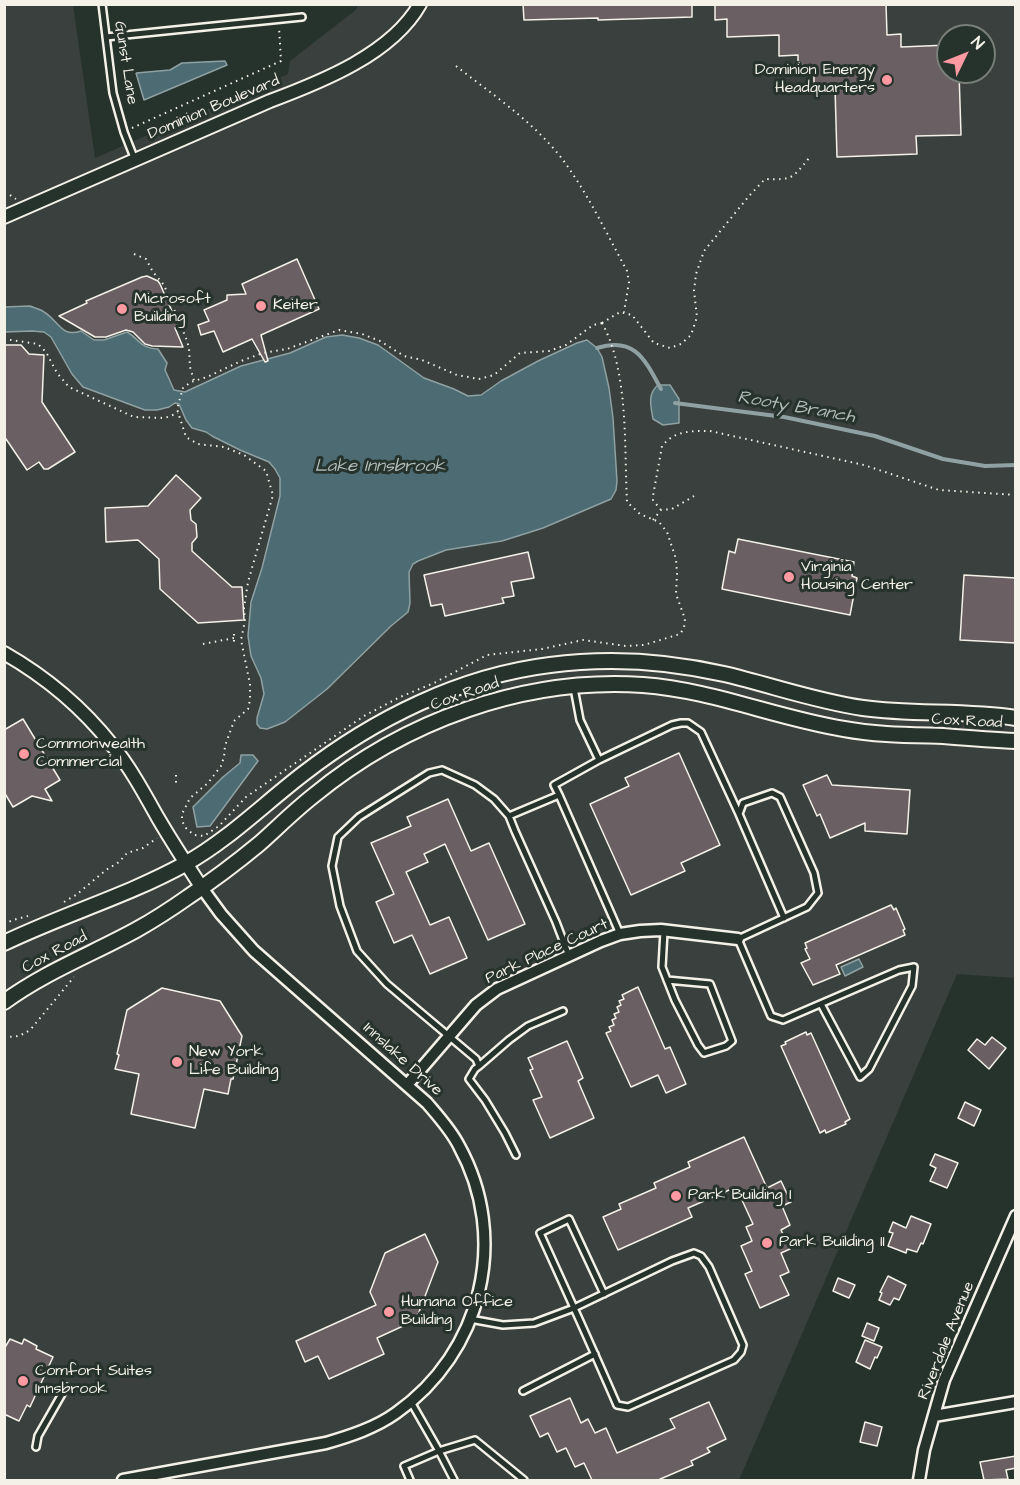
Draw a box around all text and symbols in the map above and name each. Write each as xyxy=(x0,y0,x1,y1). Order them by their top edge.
street label: Gunst Lane xyxy=(109,20,141,106)
north arrow xyxy=(936,24,996,84)
text: N xyxy=(966,32,989,54)
place label: Dominion Energy Headquarters xyxy=(755,61,875,99)
street label: Dominion Boulevard xyxy=(145,72,283,144)
marker: Dominion Energy Headquarters xyxy=(880,73,894,87)
place label: Microsoft Building xyxy=(134,290,211,328)
place label: Keiter xyxy=(273,296,318,316)
marker: Keiter xyxy=(254,299,268,313)
marker: Microsoft Building xyxy=(115,302,129,316)
water label: Rooty Branch xyxy=(736,387,856,429)
water label: Lake Innsbrook xyxy=(315,456,445,478)
place label: Virginia Housing Center xyxy=(801,558,913,596)
marker: Virginia Housing Center xyxy=(782,570,796,584)
street label: Cox Road xyxy=(428,674,502,716)
street label: Cox Road xyxy=(931,711,1003,733)
place label: Commonwealth Commercial xyxy=(36,735,145,773)
marker: Commonwealth Commercial xyxy=(17,747,31,761)
street label: Park Place Court xyxy=(483,915,611,989)
street label: Cox Road xyxy=(19,928,91,978)
street label: Innslake Drive xyxy=(358,1019,446,1101)
place label: New York Life Building xyxy=(189,1043,278,1081)
marker: New York Life Building xyxy=(170,1055,184,1069)
place label: Park Building I xyxy=(688,1186,792,1206)
marker: Park Building I xyxy=(669,1189,683,1203)
place label: Park Building II xyxy=(779,1233,885,1253)
marker: Park Building II xyxy=(760,1236,774,1250)
street label: Riverdale Avenue xyxy=(915,1279,979,1403)
place label: Humana Office Building xyxy=(401,1293,513,1331)
marker: Humana Office Building xyxy=(382,1305,396,1319)
place label: Comfort Suites Innsbrook xyxy=(35,1362,152,1400)
marker: Comfort Suites Innsbrook xyxy=(16,1374,30,1388)

